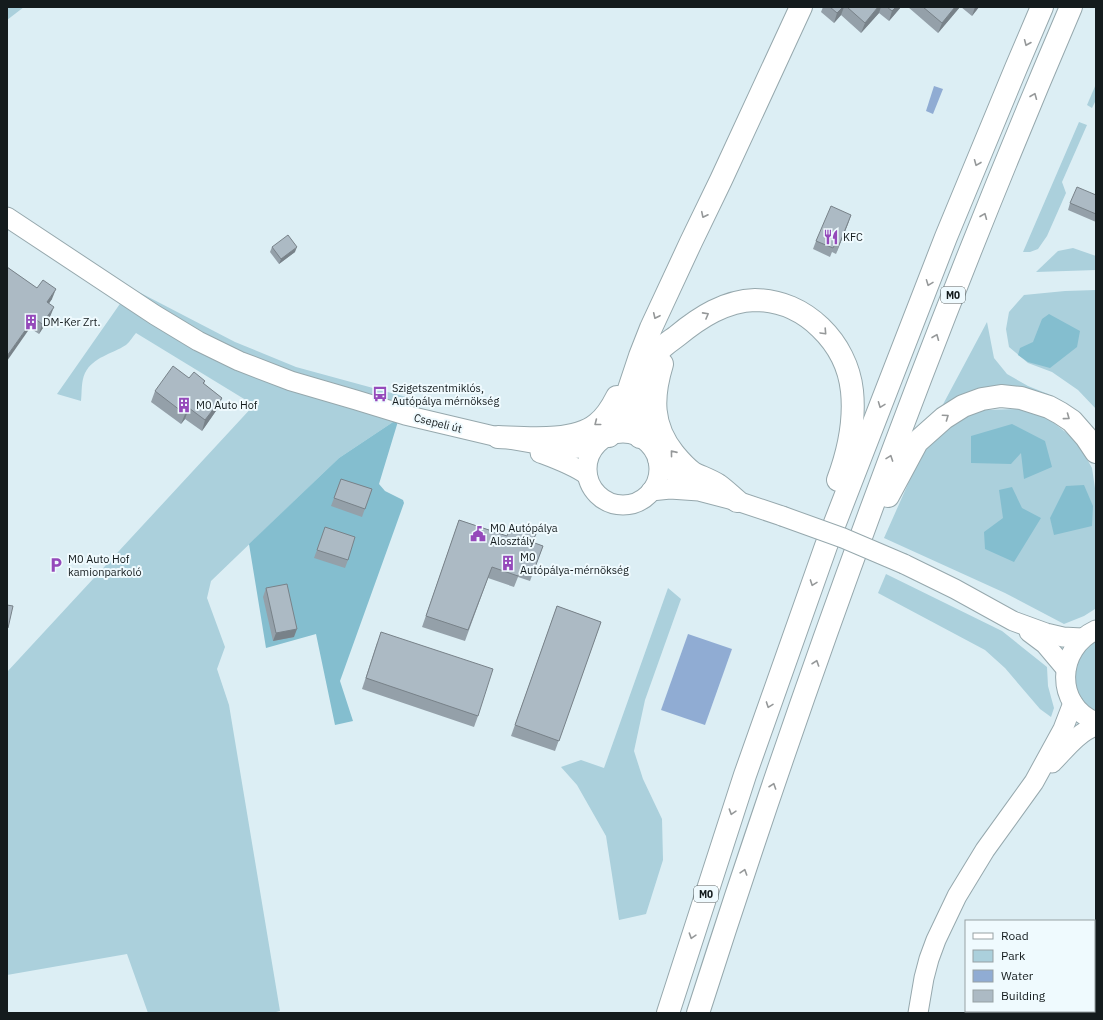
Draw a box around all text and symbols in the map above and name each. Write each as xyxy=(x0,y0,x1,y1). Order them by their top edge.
one-way arrow xyxy=(1024,38,1032,46)
one-way arrow xyxy=(1029,92,1037,100)
one-way arrow xyxy=(974,158,982,166)
one-way arrow xyxy=(701,210,709,218)
one-way arrow xyxy=(980,213,988,220)
restaurant icon: KFC xyxy=(822,228,840,246)
place label: KFC xyxy=(843,230,863,244)
one-way arrow xyxy=(925,280,933,287)
road number: M0 xyxy=(941,287,965,303)
one-way arrow xyxy=(653,312,661,319)
one-way arrow xyxy=(702,312,709,320)
building icon: DM-Ker Zrt. xyxy=(22,313,40,331)
place label: DM-Ker Zrt. xyxy=(43,315,100,329)
one-way arrow xyxy=(820,327,827,334)
one-way arrow xyxy=(932,333,940,340)
place label: Szigetszentmiklós, Autópálya mérnökség xyxy=(392,381,499,408)
bus stop icon: Szigetszentmiklós, Autópálya mérnökség xyxy=(371,385,389,403)
building icon: M0 Auto Hof xyxy=(175,396,193,414)
place label: M0 Auto Hof xyxy=(196,398,258,412)
one-way arrow xyxy=(878,401,886,408)
street label: Csepeli út xyxy=(412,410,464,436)
one-way arrow xyxy=(1063,413,1070,420)
one-way arrow xyxy=(942,415,949,422)
one-way arrow xyxy=(594,418,601,425)
one-way arrow xyxy=(670,450,677,457)
one-way arrow xyxy=(885,455,893,462)
place label: M0 Autópálya Alosztály xyxy=(490,521,558,548)
public building icon: M0 Autópálya Alosztály xyxy=(469,525,487,543)
place label: M0 Autópálya-mérnökség xyxy=(520,550,629,577)
place label: M0 Auto Hof kamionparkoló xyxy=(68,552,142,579)
building icon: M0 Autópálya-mérnökség xyxy=(499,554,517,572)
parking icon: M0 Auto Hof kamionparkoló xyxy=(47,556,65,574)
one-way arrow xyxy=(809,579,818,586)
one-way arrow xyxy=(811,660,819,667)
one-way arrow xyxy=(766,702,774,709)
one-way arrow xyxy=(768,782,776,789)
one-way arrow xyxy=(729,808,737,815)
one-way arrow xyxy=(739,868,748,875)
road number: M0 xyxy=(694,886,718,902)
legend xyxy=(965,920,1095,1012)
text: Road xyxy=(1001,928,1029,943)
one-way arrow xyxy=(689,932,697,939)
text: Park xyxy=(1001,948,1026,963)
text: Water xyxy=(1001,968,1034,983)
text: Building xyxy=(1001,988,1046,1003)

